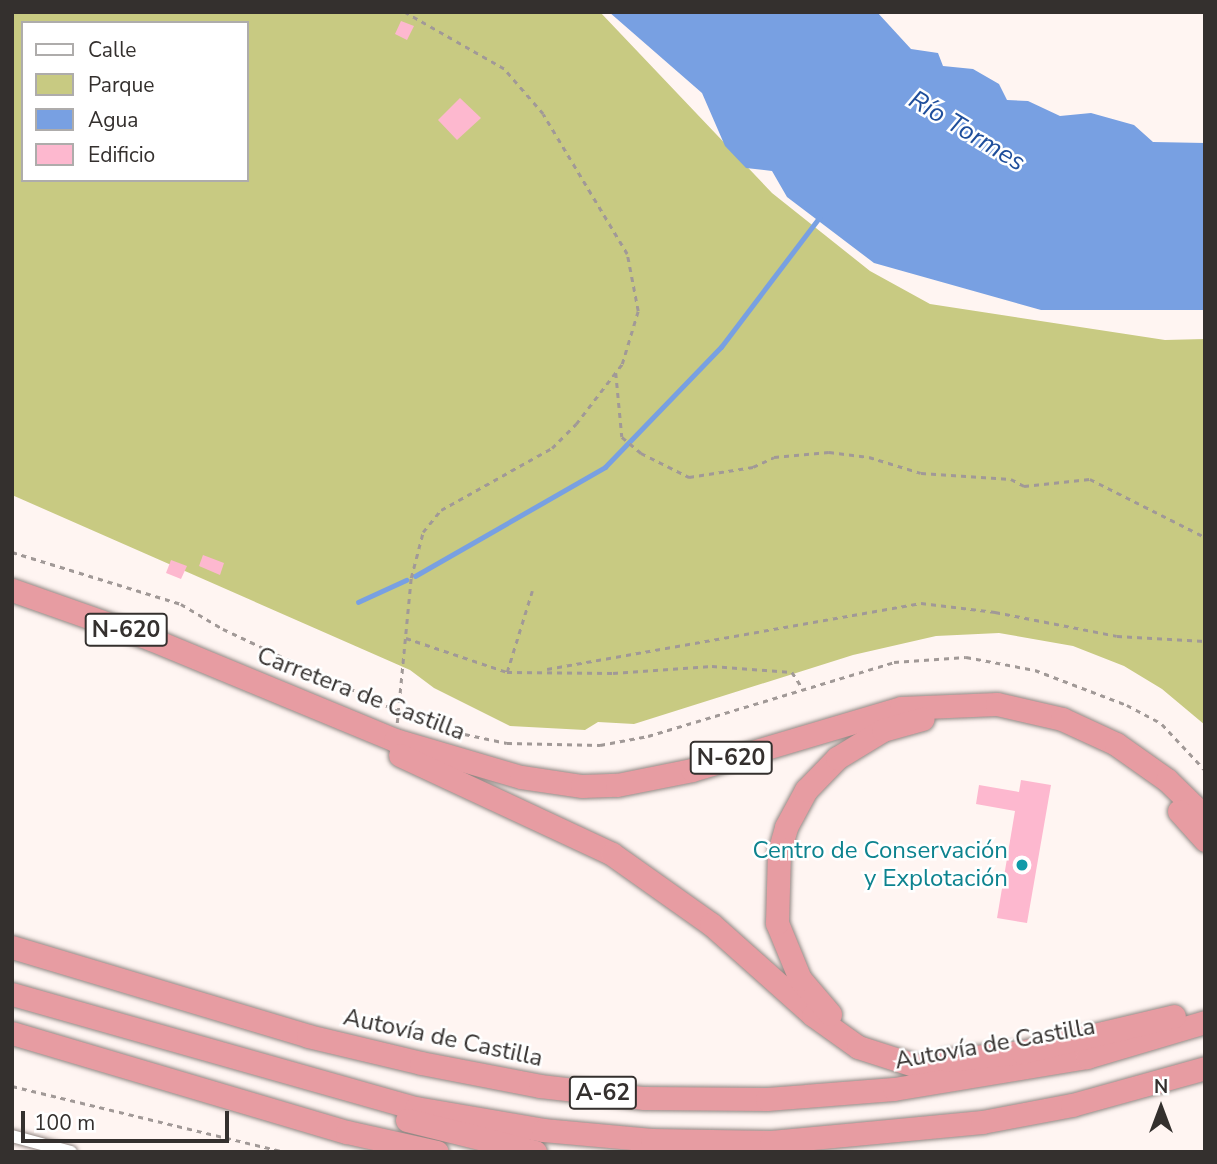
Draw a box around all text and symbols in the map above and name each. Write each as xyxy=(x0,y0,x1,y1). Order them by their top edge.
legend xyxy=(21,21,248,182)
text: Calle xyxy=(88,36,136,64)
text: Parque xyxy=(88,71,155,99)
water label: Río Tormes xyxy=(903,84,1031,178)
text: Agua xyxy=(88,106,138,134)
text: Edificio xyxy=(88,141,155,169)
road number: N-620 xyxy=(84,610,168,650)
street label: Carretera de Castilla xyxy=(253,641,469,747)
road number: N-620 xyxy=(689,738,773,778)
place label: Centro de Conservación y Explotación xyxy=(753,837,1008,893)
marker: Centro de Conservación y Explotación xyxy=(1014,857,1030,873)
street label: Autovía de Castilla xyxy=(341,1003,545,1073)
street label: Autovía de Castilla xyxy=(893,1012,1097,1076)
north arrow xyxy=(1126,1073,1196,1143)
road number: A-62 xyxy=(568,1074,638,1112)
text: N xyxy=(1154,1074,1168,1100)
scale bar xyxy=(24,1098,233,1142)
text: 100 m xyxy=(34,1109,95,1137)

